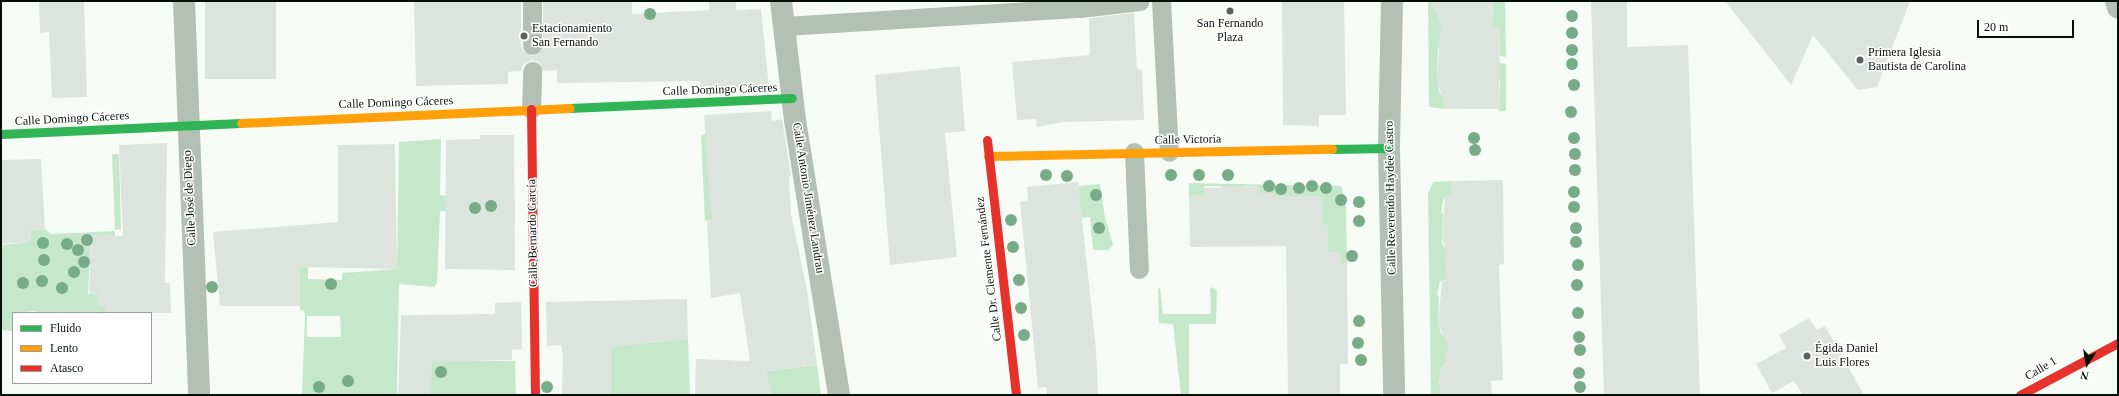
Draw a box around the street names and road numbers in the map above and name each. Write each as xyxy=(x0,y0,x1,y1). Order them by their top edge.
street label: Calle Domingo Cáceres xyxy=(662,81,778,99)
street label: Calle Domingo Cáceres xyxy=(338,94,454,112)
street label: Calle Domingo Cáceres xyxy=(14,109,130,129)
street label: Calle Antonio Jiménez Landrau xyxy=(789,121,827,275)
street label: Calle Reverendo Haydée Castro xyxy=(1382,121,1400,275)
street label: Calle Victoria xyxy=(1154,132,1222,148)
street label: Calle José de Diego xyxy=(180,150,200,246)
street label: Calle Bernardo García xyxy=(525,179,541,287)
street label: Calle Dr. Clemente Fernández xyxy=(973,196,1005,342)
street label: Calle 1 xyxy=(2023,354,2059,384)

